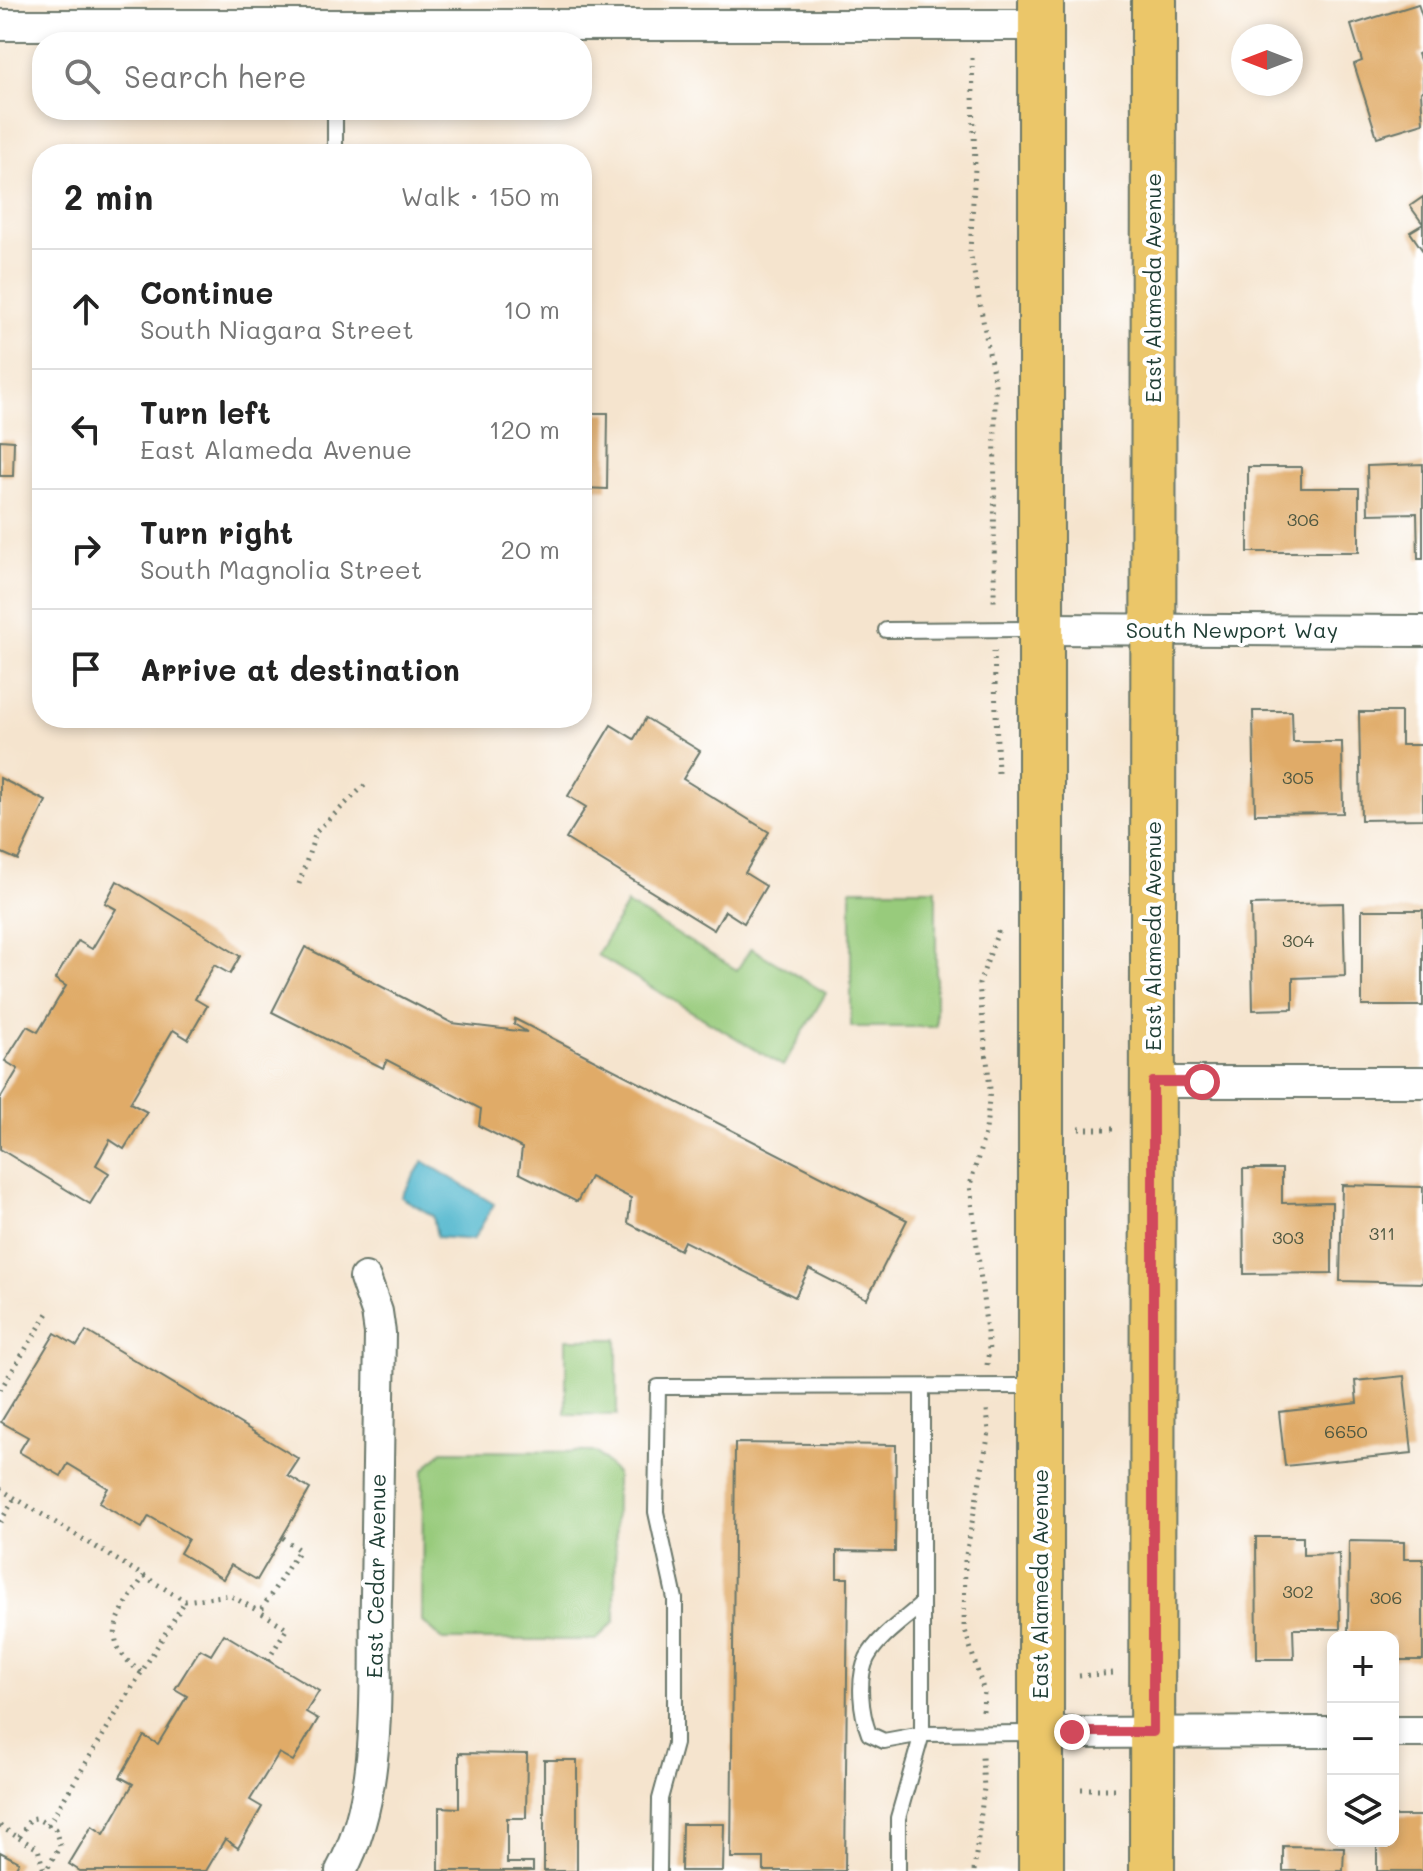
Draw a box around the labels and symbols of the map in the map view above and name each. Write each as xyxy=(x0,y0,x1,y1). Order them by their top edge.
north arrow xyxy=(1231,24,1303,96)
street label: East Alameda Avenue xyxy=(1138,173,1167,403)
house number: 306 xyxy=(1287,507,1319,531)
street label: South Newport Way xyxy=(1126,615,1338,644)
house number: 305 xyxy=(1282,765,1314,789)
street label: East Alameda Avenue xyxy=(1138,821,1167,1051)
house number: 304 xyxy=(1282,928,1315,952)
route start xyxy=(1184,1064,1220,1100)
house number: 311 xyxy=(1369,1221,1395,1245)
house number: 303 xyxy=(1272,1225,1304,1249)
house number: 6650 xyxy=(1324,1419,1368,1443)
street label: East Alameda Avenue xyxy=(1025,1469,1054,1699)
street label: East Cedar Avenue xyxy=(359,1473,392,1679)
house number: 302 xyxy=(1282,1579,1314,1603)
house number: 306 xyxy=(1370,1585,1402,1609)
route end xyxy=(1054,1714,1090,1750)

